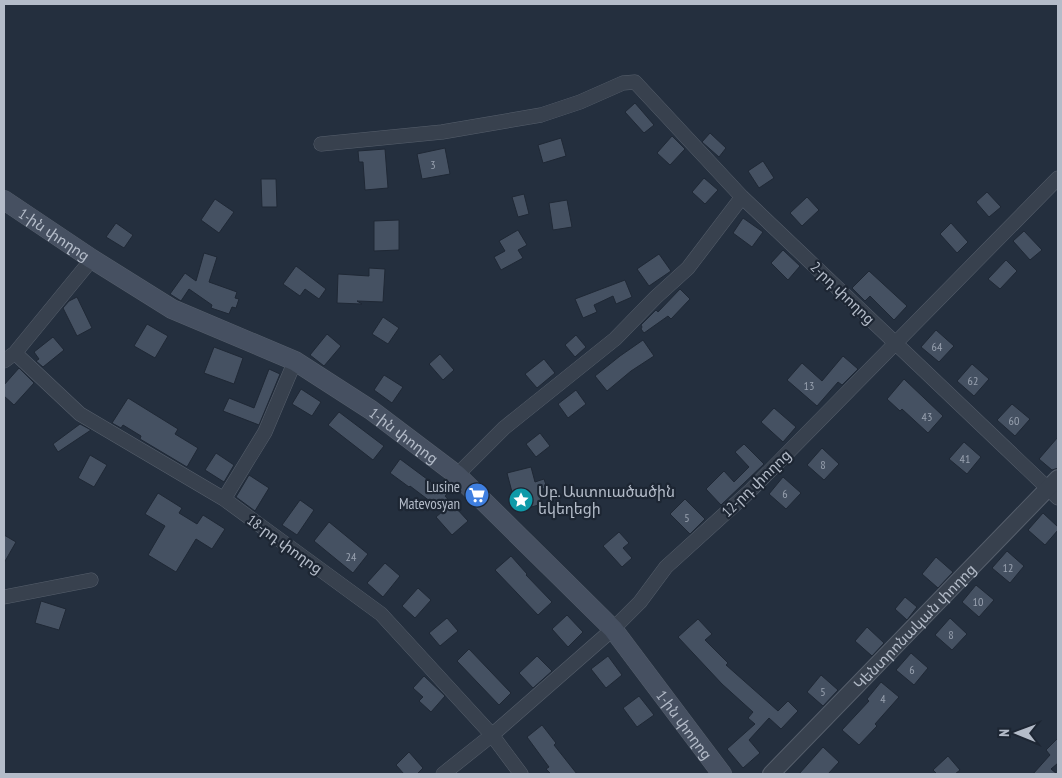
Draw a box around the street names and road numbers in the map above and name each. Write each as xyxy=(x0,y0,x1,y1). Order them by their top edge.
street label: 1-ին փողոց xyxy=(15,203,94,265)
street label: 2-րդ փողոց xyxy=(807,258,879,328)
street label: 1-ին փողոց xyxy=(366,403,443,467)
street label: 12-րդ փողոց xyxy=(717,445,795,521)
street label: 18-րդ փողոց xyxy=(243,510,327,578)
street label: Կենտրոնական փողոց xyxy=(849,559,980,693)
street label: 1-ին փողոց xyxy=(653,686,717,763)

